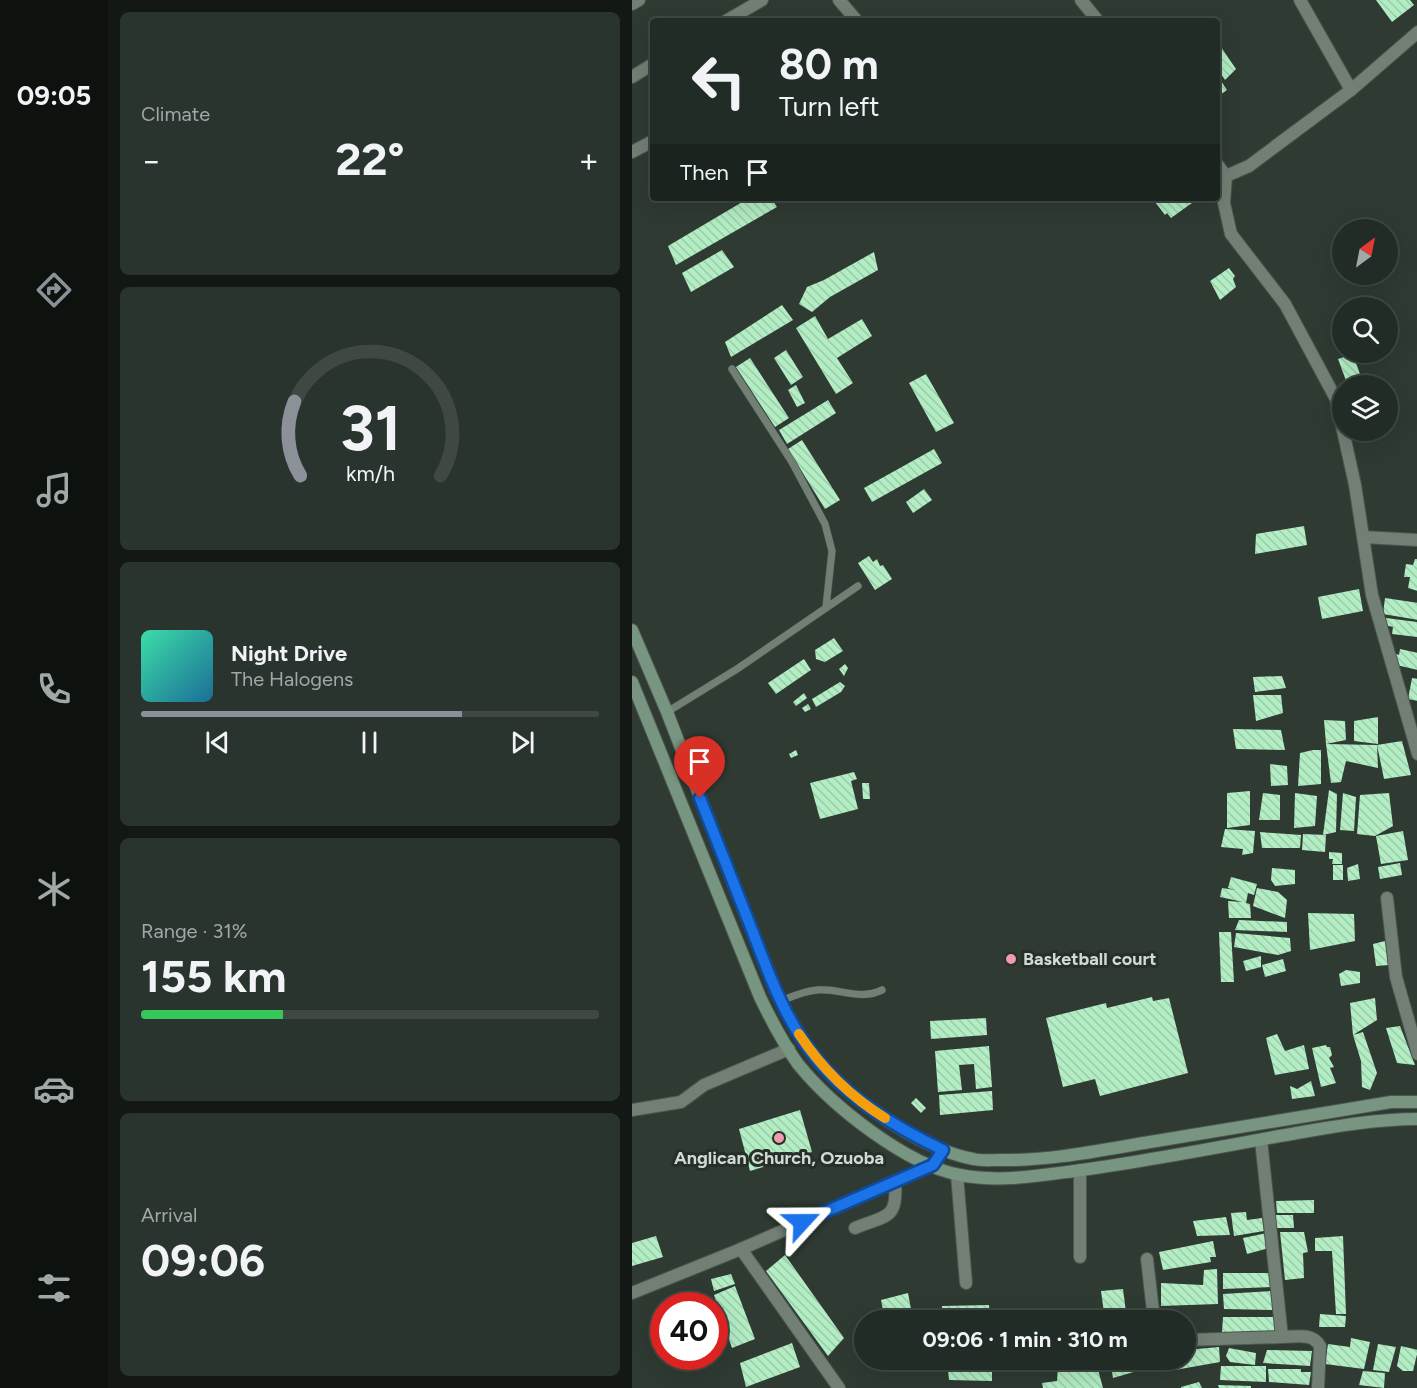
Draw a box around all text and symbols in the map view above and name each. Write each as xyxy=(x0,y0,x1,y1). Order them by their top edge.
text: 80 m xyxy=(779,39,879,90)
icon: left xyxy=(680,42,758,120)
text: 09:05 xyxy=(17,79,91,112)
text: Turn left xyxy=(779,90,879,123)
text: Climate xyxy=(141,102,210,126)
text: 22° xyxy=(335,132,405,186)
text: − xyxy=(141,141,162,180)
text: + xyxy=(578,141,599,180)
icon: arrive xyxy=(741,156,774,189)
text: Then xyxy=(680,159,729,186)
north arrow xyxy=(1332,219,1398,285)
map controls xyxy=(1332,219,1398,441)
icon: directions xyxy=(33,269,75,311)
button: search xyxy=(1332,297,1398,363)
button: layers xyxy=(1332,375,1398,441)
text: 31 xyxy=(339,391,401,466)
text: km/h xyxy=(346,461,394,486)
icon: music xyxy=(33,469,75,511)
text: Night Drive xyxy=(231,640,347,667)
text: The Halogens xyxy=(231,667,353,691)
icon: phone xyxy=(33,668,75,710)
icon: previous xyxy=(201,726,234,759)
icon: pause xyxy=(353,726,386,759)
icon: next xyxy=(506,726,539,759)
pin xyxy=(674,736,725,798)
icon: arrive xyxy=(683,745,716,778)
icon: climate xyxy=(33,868,75,910)
text: Range · 31% xyxy=(141,919,247,943)
place label: Basketball court xyxy=(1023,948,1156,970)
text: 155 km xyxy=(141,949,286,1003)
marker: Basketball court xyxy=(1004,952,1018,966)
icon: car xyxy=(33,1068,75,1110)
marker: Anglican Church, Ozuoba xyxy=(772,1131,786,1145)
place label: Anglican Church, Ozuoba xyxy=(674,1147,884,1169)
position arrow xyxy=(770,1190,834,1254)
text: Arrival xyxy=(141,1203,197,1227)
text: 09:06 xyxy=(141,1233,265,1287)
icon: filters xyxy=(33,1267,75,1309)
speed limit sign: 40 xyxy=(650,1292,728,1370)
text: 09:06 · 1 min · 310 m xyxy=(922,1326,1128,1353)

